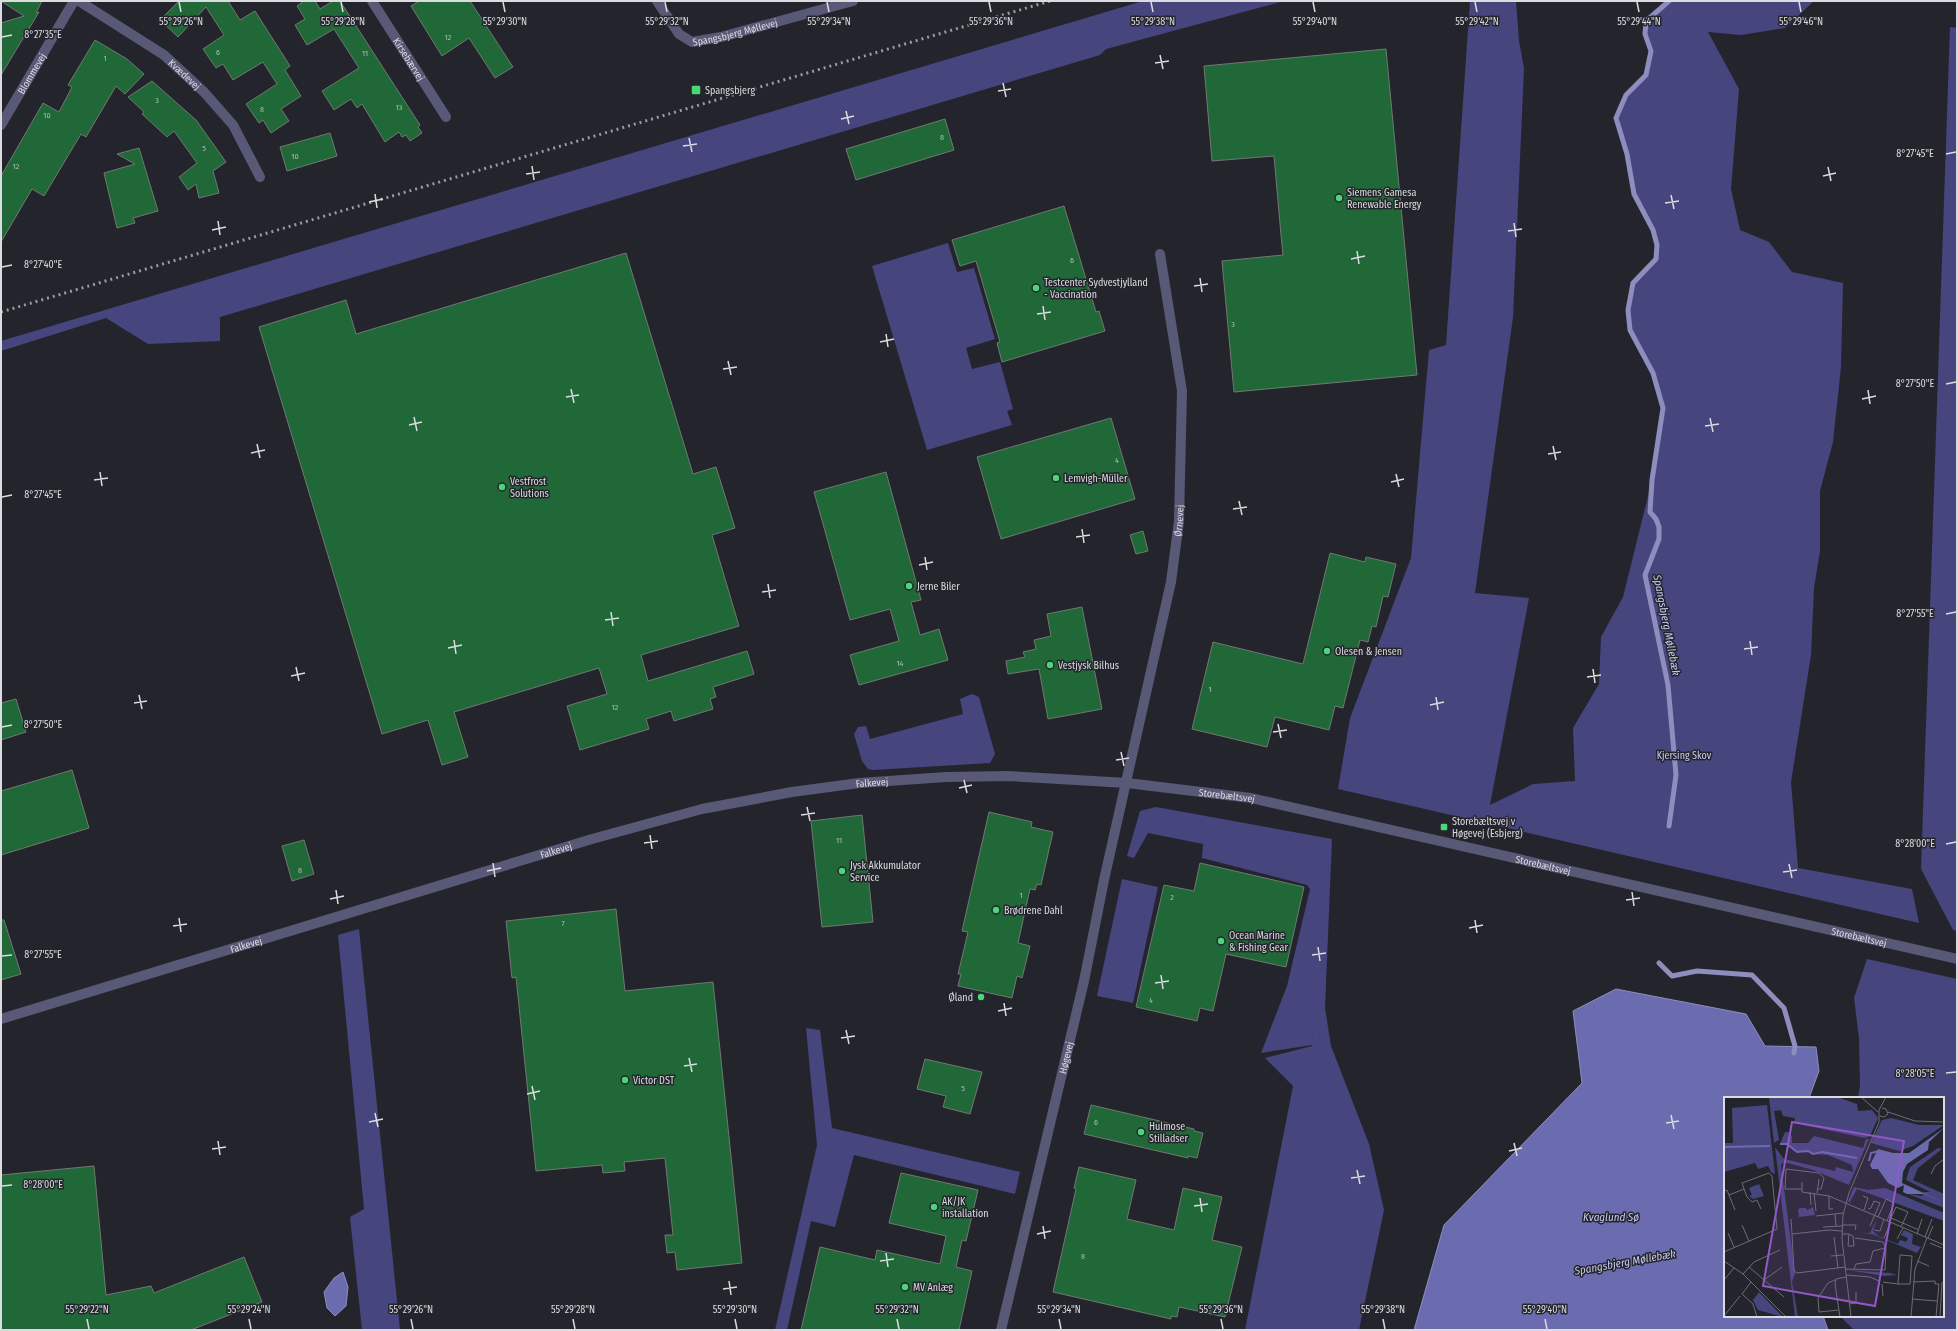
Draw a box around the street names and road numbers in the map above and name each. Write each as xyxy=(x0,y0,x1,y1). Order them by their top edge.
street label: Spangsbjerg Møllevej xyxy=(692,17,779,49)
street label: Kirsebærvej xyxy=(390,36,426,83)
street label: Blommevej xyxy=(16,51,49,96)
street label: Kvædevej xyxy=(166,57,203,93)
street label: Ørnevej xyxy=(1171,505,1186,537)
street label: Falkevej xyxy=(855,776,889,790)
street label: Storebæltsvej xyxy=(1198,787,1256,806)
street label: Falkevej xyxy=(539,840,573,861)
street label: Storebæltsvej xyxy=(1514,853,1572,878)
street label: Storebæltsvej xyxy=(1830,926,1888,950)
street label: Falkevej xyxy=(229,935,264,956)
street label: Høgevej xyxy=(1057,1041,1076,1075)

